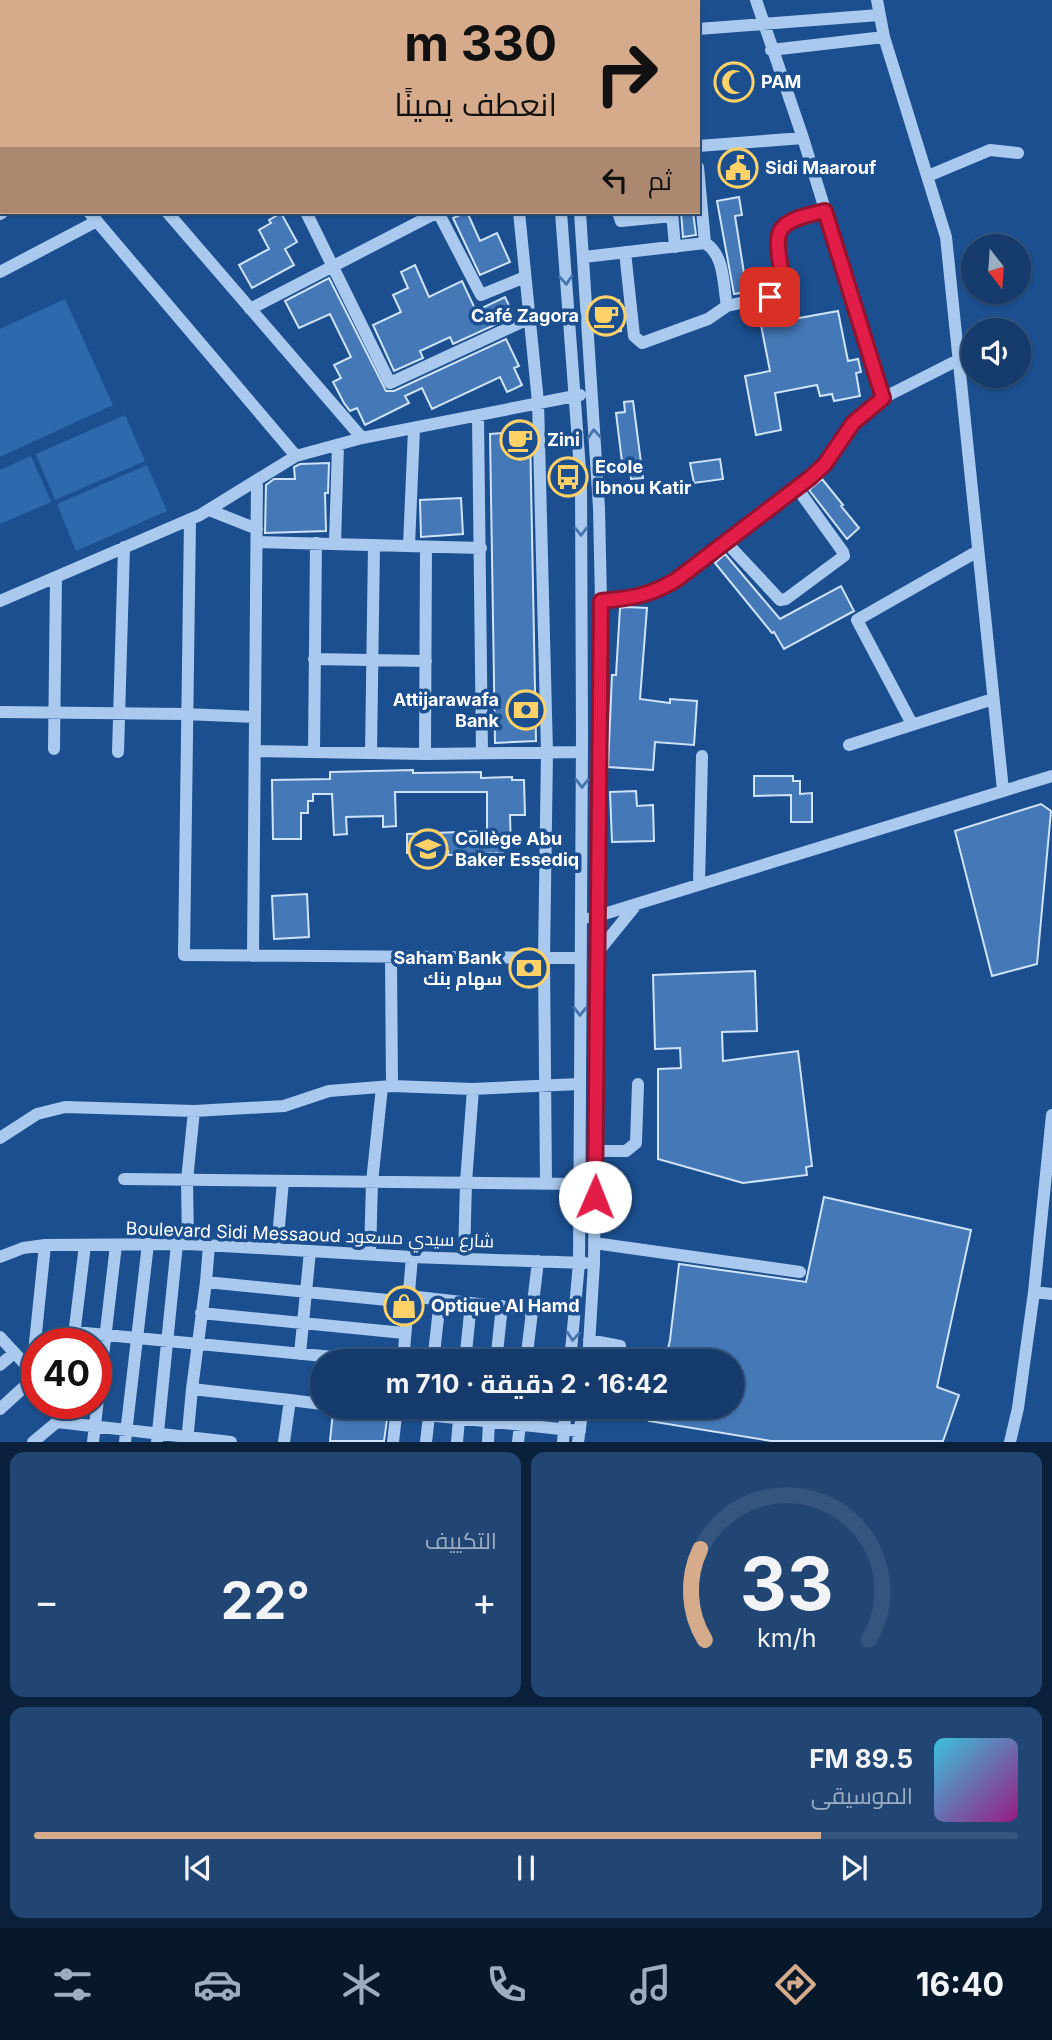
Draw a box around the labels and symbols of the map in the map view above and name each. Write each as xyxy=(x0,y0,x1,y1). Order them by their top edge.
mosque icon: PAM xyxy=(713,61,755,103)
place label: PAM xyxy=(761,71,801,92)
public building icon: Sidi Maarouf xyxy=(717,147,759,189)
place label: Sidi Maarouf xyxy=(765,157,876,178)
north arrow xyxy=(961,234,1031,304)
pin xyxy=(740,267,800,327)
one-way arrow xyxy=(558,275,573,286)
cafe icon: Café Zagora xyxy=(585,295,627,337)
place label: Café Zagora xyxy=(471,305,579,326)
cafe icon: Zini xyxy=(499,419,541,461)
place label: Zini xyxy=(547,429,580,450)
one-way arrow xyxy=(587,429,602,440)
bus stop icon: Ecole Ibnou Katir xyxy=(547,456,589,498)
place label: Ecole Ibnou Katir xyxy=(595,456,691,498)
one-way arrow xyxy=(573,526,588,537)
place label: Attijarawafa Bank xyxy=(393,689,500,731)
bank icon: Attijarawafa Bank xyxy=(505,689,547,731)
one-way arrow xyxy=(574,778,589,789)
school or university icon: Collège Abu Baker Essediq xyxy=(407,828,449,870)
place label: Collège Abu Baker Essediq xyxy=(455,828,579,870)
place label: Saham Bank سهام بنك xyxy=(393,947,503,991)
bank icon: Saham Bank سهام بنك xyxy=(508,947,550,989)
one-way arrow xyxy=(572,1006,588,1016)
position arrow xyxy=(558,1160,632,1234)
street label: Boulevard Sidi Messaoud شارع سيدي مسعود xyxy=(125,1218,495,1255)
shop icon: Optique Al Hamd xyxy=(383,1285,425,1327)
place label: Optique Al Hamd xyxy=(431,1295,579,1316)
speed limit sign: 40 xyxy=(21,1328,112,1419)
one-way arrow xyxy=(566,1331,581,1342)

